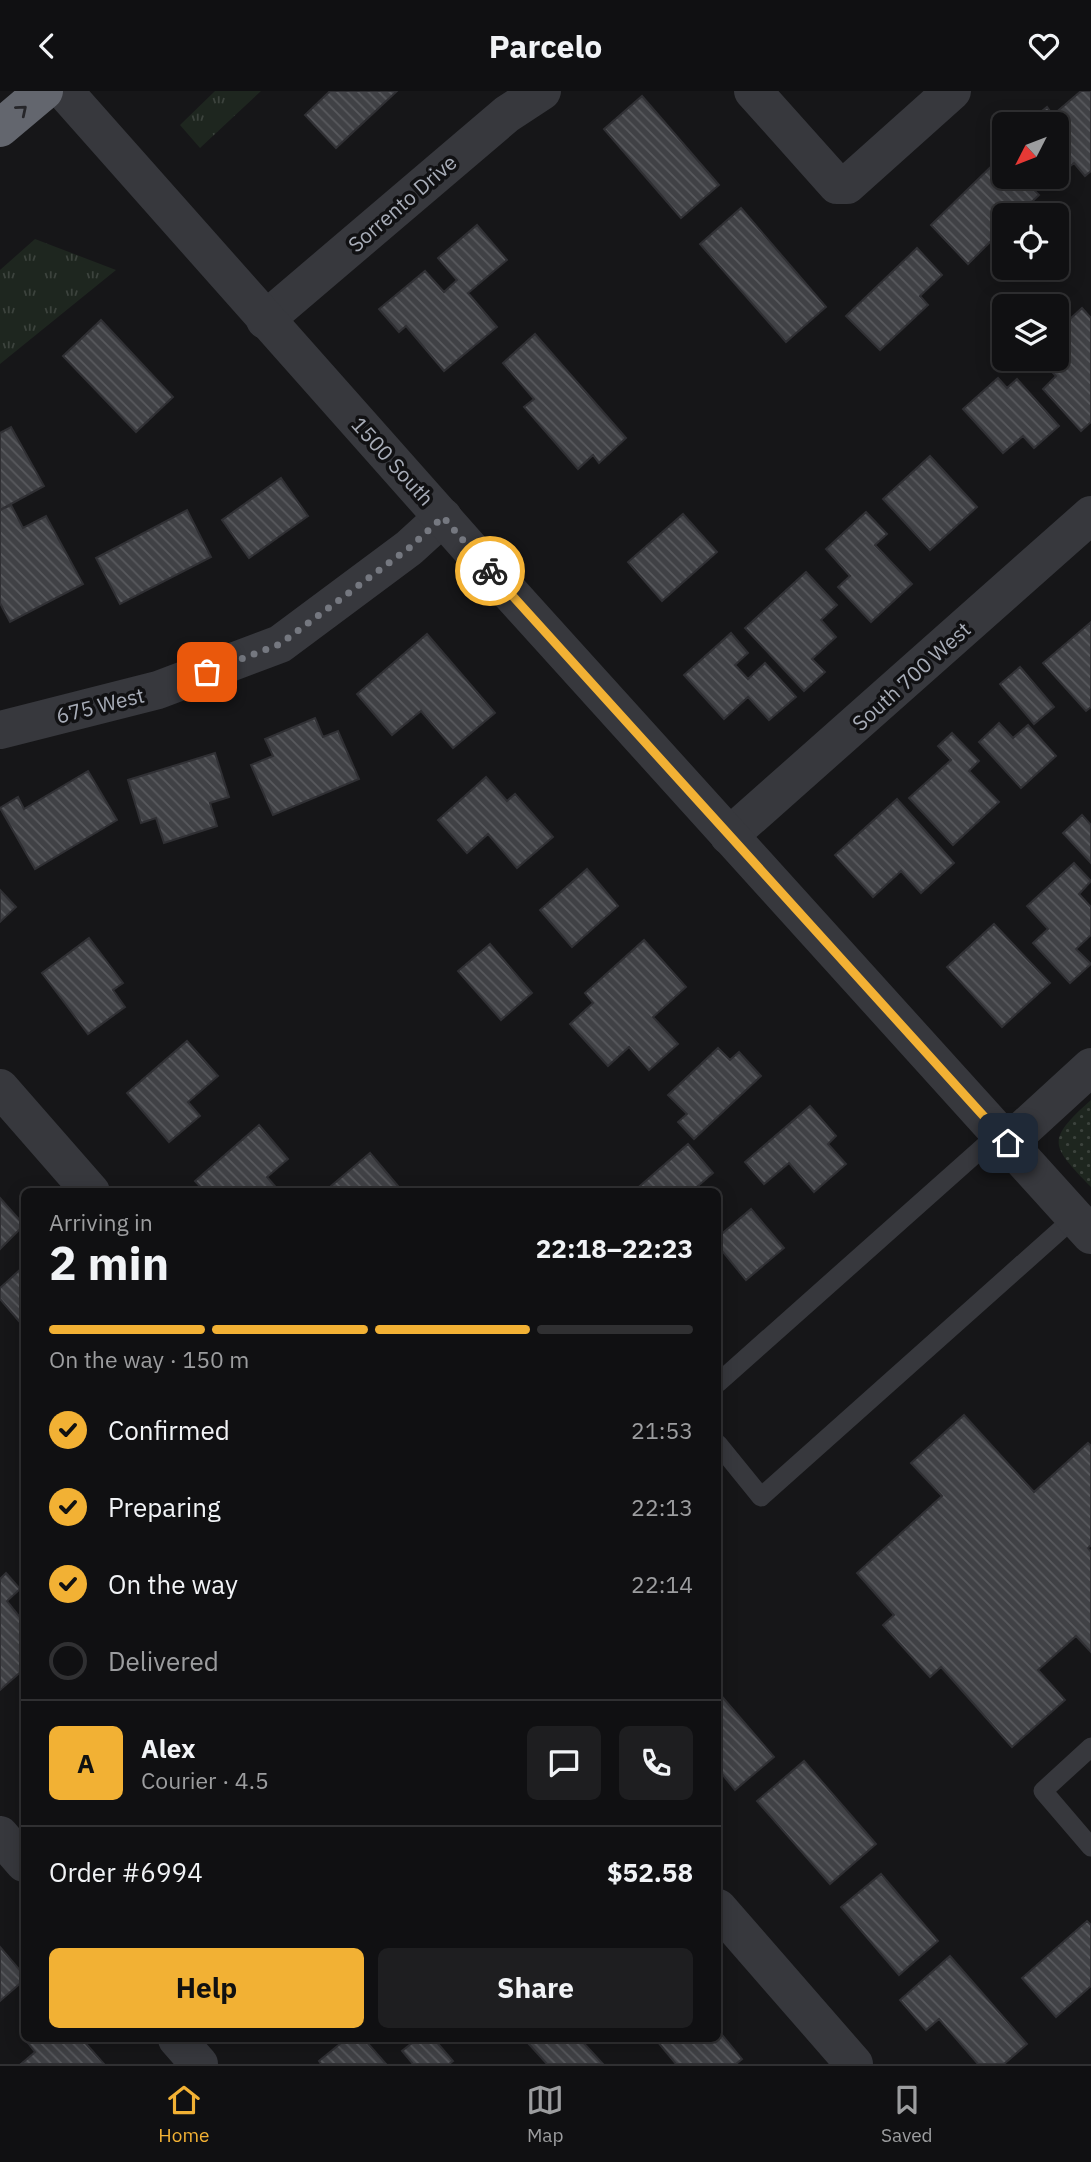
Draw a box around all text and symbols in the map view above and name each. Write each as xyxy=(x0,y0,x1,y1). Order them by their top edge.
text: Parcelo xyxy=(489,25,602,67)
icon: back xyxy=(28,27,66,65)
icon: heart xyxy=(1025,27,1063,65)
one-way arrow xyxy=(14,106,27,118)
north arrow xyxy=(992,112,1069,189)
map controls xyxy=(992,112,1069,371)
street label: Sorrento Drive xyxy=(342,148,462,258)
button: locate xyxy=(992,203,1069,280)
button: layers xyxy=(992,294,1069,371)
street label: 1500 South xyxy=(346,411,440,511)
courier xyxy=(455,536,525,606)
icon: bike xyxy=(471,552,509,590)
street label: South 700 West xyxy=(846,615,976,737)
pin xyxy=(177,642,237,702)
icon: bag xyxy=(188,653,226,691)
street label: 675 West xyxy=(53,681,147,729)
pin xyxy=(978,1113,1038,1173)
icon: home xyxy=(989,1124,1027,1162)
text: Arriving in xyxy=(49,1207,153,1237)
text: 22:18–22:23 xyxy=(536,1231,693,1265)
text: 2 min xyxy=(49,1233,169,1293)
text: On the way · 150 m xyxy=(49,1344,249,1374)
icon: check xyxy=(49,1411,87,1449)
text: Confirmed xyxy=(108,1413,230,1447)
text: 21:53 xyxy=(631,1415,693,1445)
icon: check xyxy=(49,1488,87,1526)
text: Preparing xyxy=(108,1490,221,1524)
text: 22:13 xyxy=(631,1492,693,1522)
icon: check xyxy=(49,1565,87,1603)
text: On the way xyxy=(108,1567,238,1601)
text: 22:14 xyxy=(631,1569,693,1599)
text: Delivered xyxy=(108,1644,219,1678)
button: chat xyxy=(527,1726,601,1800)
button: phone xyxy=(619,1726,693,1800)
text: Alex xyxy=(141,1731,195,1765)
text: A xyxy=(77,1746,95,1780)
text: Courier · 4.5 xyxy=(141,1765,269,1795)
text: Order #6994 xyxy=(49,1855,203,1889)
text: $52.58 xyxy=(607,1855,693,1889)
button: Help xyxy=(49,1948,364,2028)
button: Share xyxy=(378,1948,693,2028)
tab: Home xyxy=(158,2081,209,2147)
tab: Map xyxy=(526,2081,564,2147)
tab: Saved xyxy=(881,2081,933,2147)

